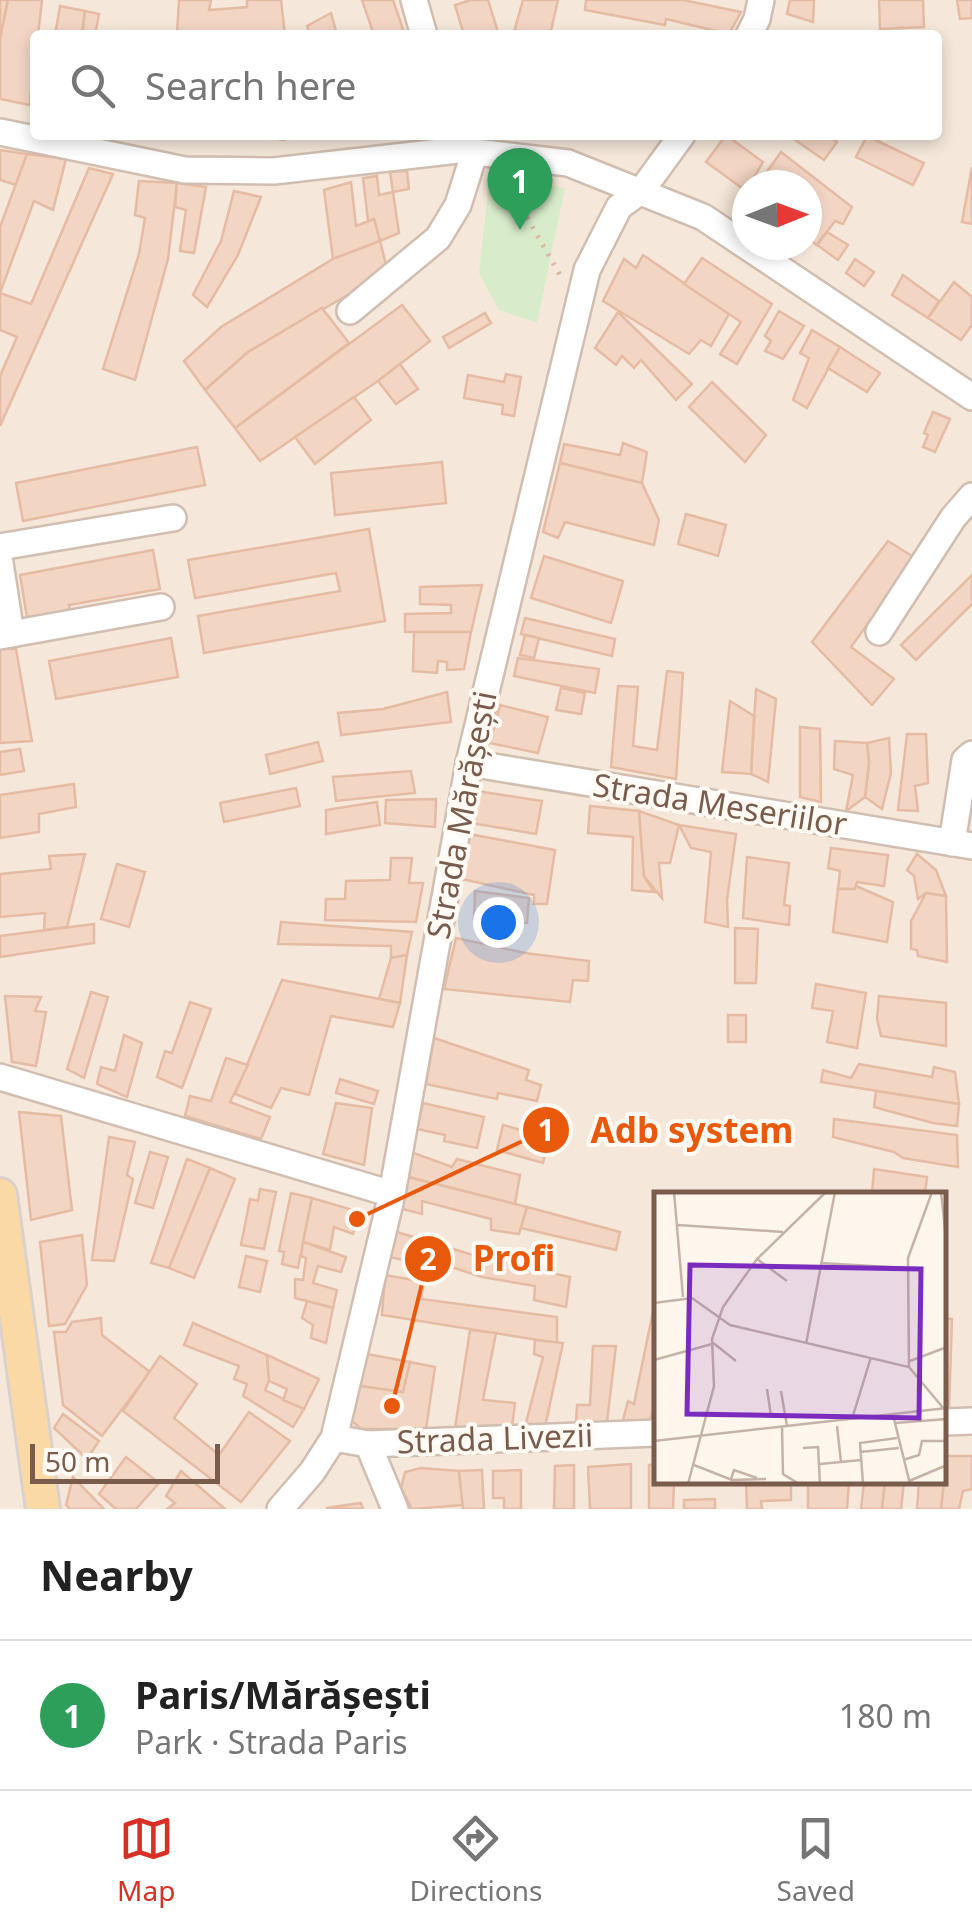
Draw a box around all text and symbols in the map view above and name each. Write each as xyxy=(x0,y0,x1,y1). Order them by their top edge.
search box xyxy=(30,30,942,140)
icon: search xyxy=(65,58,120,113)
text: Search here xyxy=(145,59,356,111)
pin: 1 xyxy=(488,148,552,230)
north arrow xyxy=(732,170,822,260)
street label: Strada Mărășești xyxy=(415,687,506,942)
street label: Strada Meseriilor xyxy=(590,762,850,845)
your location xyxy=(473,897,524,948)
callout: Adb system xyxy=(521,1098,814,1163)
text: Adb system xyxy=(591,1106,793,1153)
text: 1 xyxy=(537,1109,555,1150)
inset map xyxy=(654,1192,947,1484)
callout: Profi xyxy=(403,1227,575,1292)
text: Profi xyxy=(473,1234,555,1281)
text: 2 xyxy=(419,1238,437,1279)
street label: Strada Livezii xyxy=(396,1413,594,1462)
scale bar xyxy=(30,1439,220,1484)
text: 50 m xyxy=(45,1442,111,1480)
text: Nearby xyxy=(40,1546,193,1603)
text: Paris/Mărășești xyxy=(135,1668,431,1720)
text: 1 xyxy=(63,1694,82,1737)
text: 180 m xyxy=(839,1694,932,1737)
text: Park · Strada Paris xyxy=(135,1720,408,1763)
tab: Map xyxy=(117,1811,175,1909)
tab: Directions xyxy=(410,1811,542,1909)
tab: Saved xyxy=(777,1811,855,1909)

